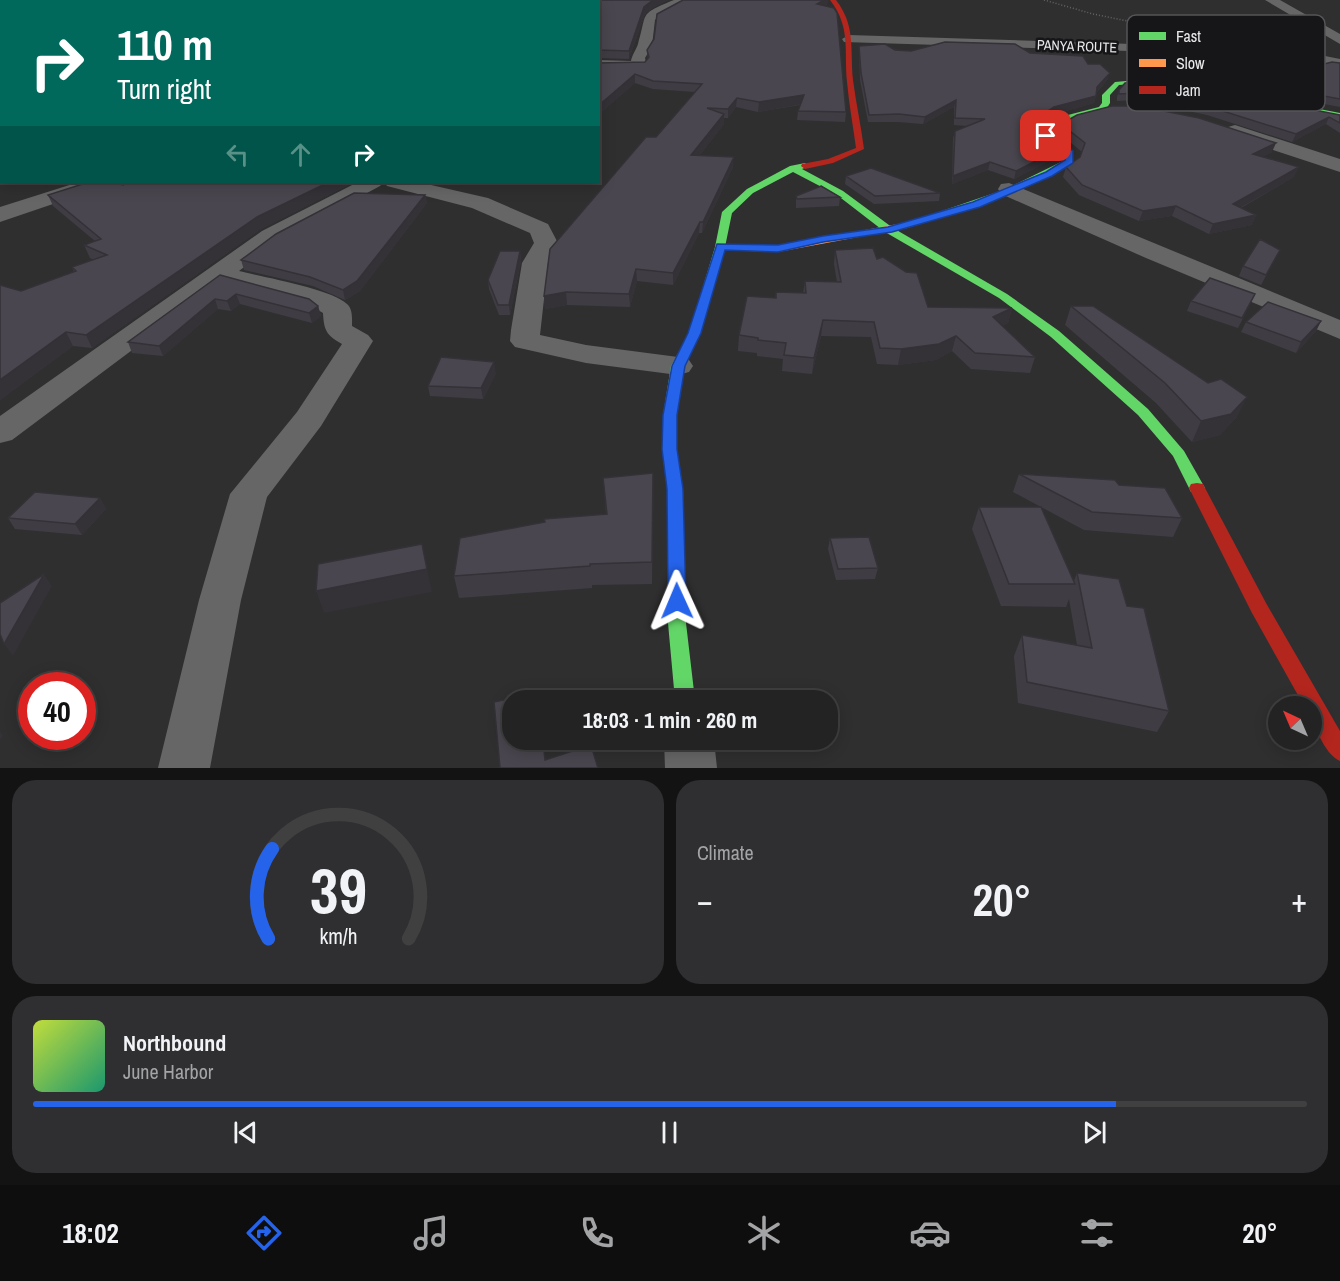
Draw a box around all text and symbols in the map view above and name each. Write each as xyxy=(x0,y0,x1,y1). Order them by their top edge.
legend xyxy=(1127,15,1325,111)
text: 110 m xyxy=(117,17,213,73)
icon: right xyxy=(18,24,96,102)
text: Fast xyxy=(1176,25,1201,47)
street label: PANYA ROUTE xyxy=(1037,36,1117,56)
text: Slow xyxy=(1176,52,1205,74)
text: Turn right xyxy=(117,71,211,107)
text: Jam xyxy=(1176,79,1201,101)
pin xyxy=(1020,110,1071,161)
icon: arrive xyxy=(1029,119,1062,152)
icon: left xyxy=(221,138,254,171)
icon: ahead xyxy=(284,138,317,171)
icon: right xyxy=(347,138,380,171)
position arrow xyxy=(645,569,709,633)
speed limit sign: 40 xyxy=(18,672,96,750)
north arrow xyxy=(1268,696,1322,750)
map controls xyxy=(1268,696,1322,750)
text: 18:03 · 1 min · 260 m xyxy=(583,705,757,735)
text: Climate xyxy=(697,839,754,866)
text: 39 xyxy=(310,848,366,932)
text: 20° xyxy=(972,869,1032,930)
text: − xyxy=(697,878,713,922)
text: + xyxy=(1291,878,1307,922)
text: km/h xyxy=(319,922,357,951)
text: Northbound xyxy=(123,1028,226,1058)
text: June Harbor xyxy=(123,1058,213,1085)
icon: previous xyxy=(229,1116,262,1149)
icon: pause xyxy=(653,1116,686,1149)
icon: next xyxy=(1078,1116,1111,1149)
icon: directions xyxy=(243,1212,285,1254)
icon: music xyxy=(410,1212,452,1254)
icon: phone xyxy=(576,1212,618,1254)
icon: climate xyxy=(743,1212,785,1254)
icon: car xyxy=(909,1212,951,1254)
icon: filters xyxy=(1076,1212,1118,1254)
text: 18:02 xyxy=(62,1215,119,1251)
text: 20° xyxy=(1242,1215,1278,1251)

